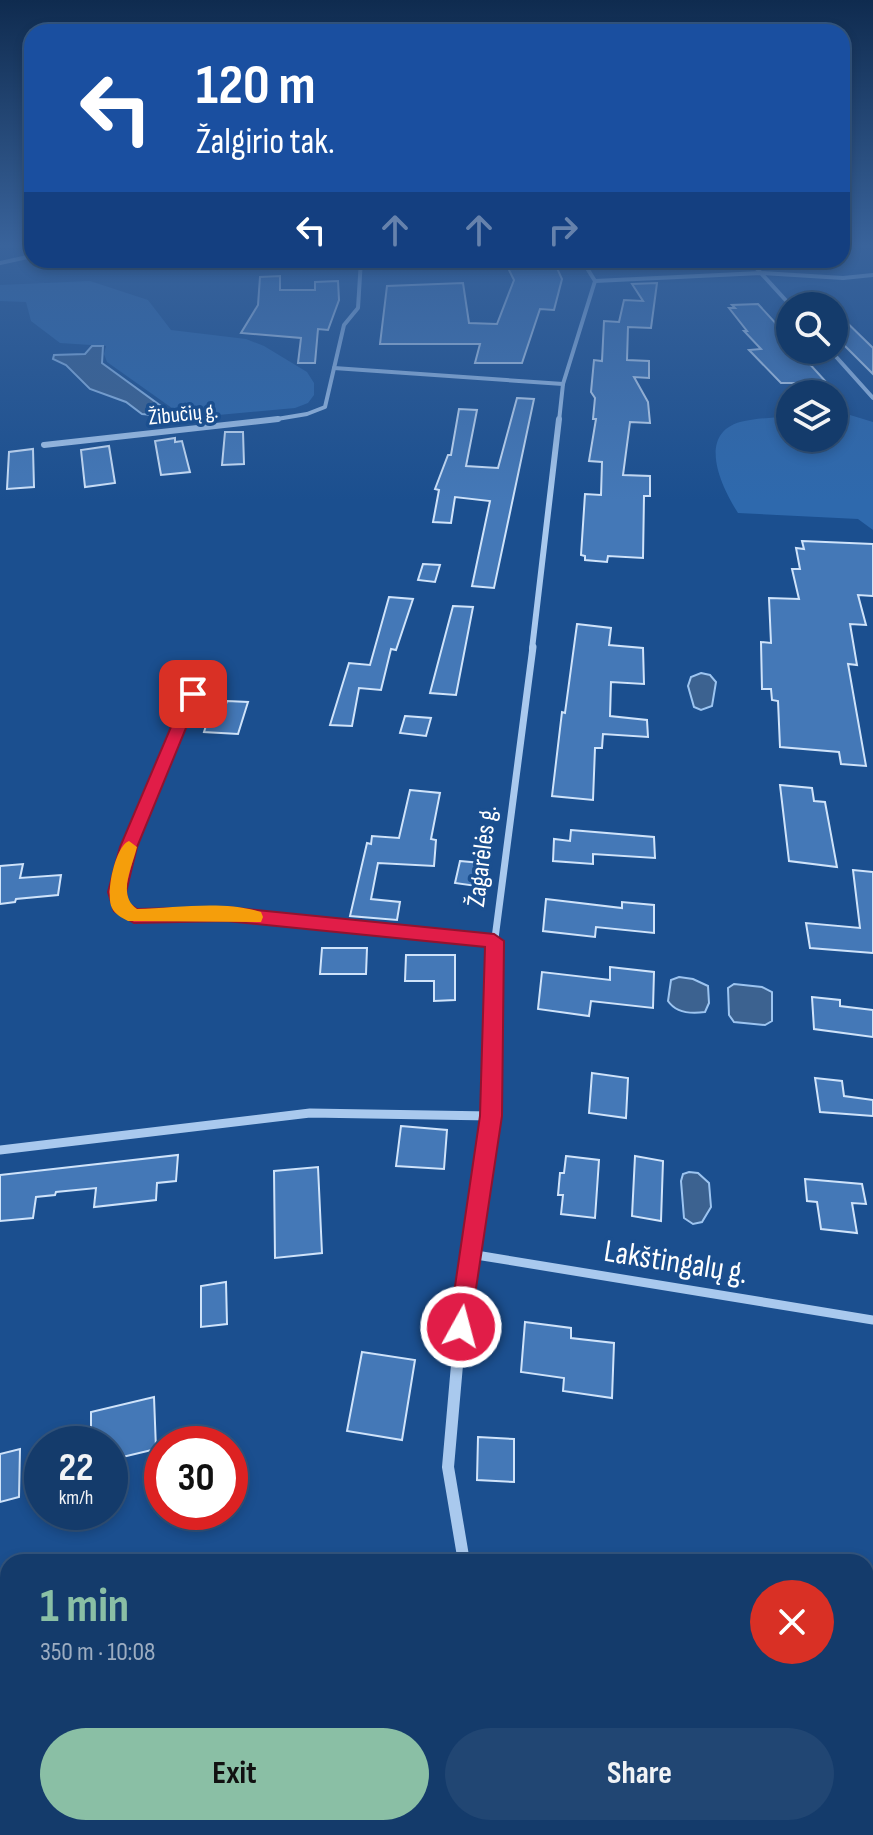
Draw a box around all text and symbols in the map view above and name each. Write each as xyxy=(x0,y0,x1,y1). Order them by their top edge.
text: 120 m xyxy=(196,53,316,120)
icon: left xyxy=(64,56,168,160)
text: Žalgirio tak. xyxy=(196,121,335,164)
icon: left xyxy=(289,208,333,252)
icon: ahead xyxy=(373,208,417,252)
icon: ahead xyxy=(457,208,501,252)
icon: right xyxy=(541,208,585,252)
map controls xyxy=(776,292,848,452)
button: search xyxy=(776,292,848,364)
button: layers xyxy=(776,380,848,452)
street label: Žibučių g. xyxy=(147,397,219,432)
pin xyxy=(159,660,227,728)
icon: arrive xyxy=(171,672,215,716)
street label: Žagarėlės g. xyxy=(461,804,504,909)
street label: Lakštingalų g. xyxy=(601,1232,750,1293)
position arrow xyxy=(419,1285,503,1369)
speed limit sign: 30 xyxy=(144,1426,248,1530)
text: 22 xyxy=(58,1444,94,1492)
text: km/h xyxy=(59,1486,93,1510)
text: 1 min xyxy=(40,1578,129,1635)
button: close xyxy=(750,1580,834,1664)
text: 350 m · 10:08 xyxy=(40,1637,155,1668)
button: Exit xyxy=(40,1728,429,1820)
button: Share xyxy=(445,1728,834,1820)

